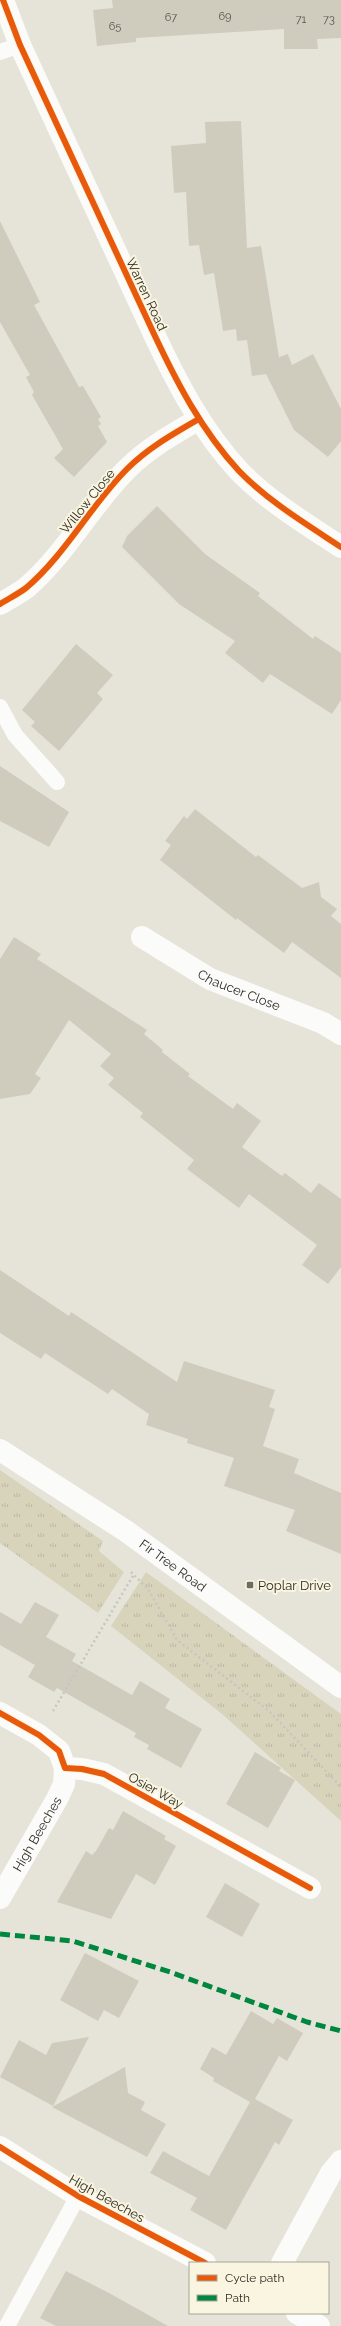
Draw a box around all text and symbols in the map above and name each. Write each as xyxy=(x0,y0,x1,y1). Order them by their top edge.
house number: 69 xyxy=(218,10,232,23)
house number: 67 xyxy=(165,11,177,24)
house number: 71 xyxy=(296,13,307,26)
house number: 73 xyxy=(323,13,335,26)
house number: 65 xyxy=(109,20,121,33)
street label: Warren Road xyxy=(123,255,170,333)
street label: Willow Close xyxy=(57,466,118,537)
street label: Chaucer Close xyxy=(195,966,283,1014)
street label: Fir Tree Road xyxy=(137,1536,209,1595)
place label: Poplar Drive xyxy=(258,1578,331,1593)
marker: Poplar Drive xyxy=(245,1580,255,1590)
street label: Osier Way xyxy=(126,1769,186,1812)
street label: High Beeches xyxy=(10,1794,65,1874)
street label: High Beeches xyxy=(66,2172,147,2225)
legend xyxy=(189,2262,329,2314)
text: Cycle path xyxy=(225,2271,284,2285)
text: Path xyxy=(225,2291,250,2305)

